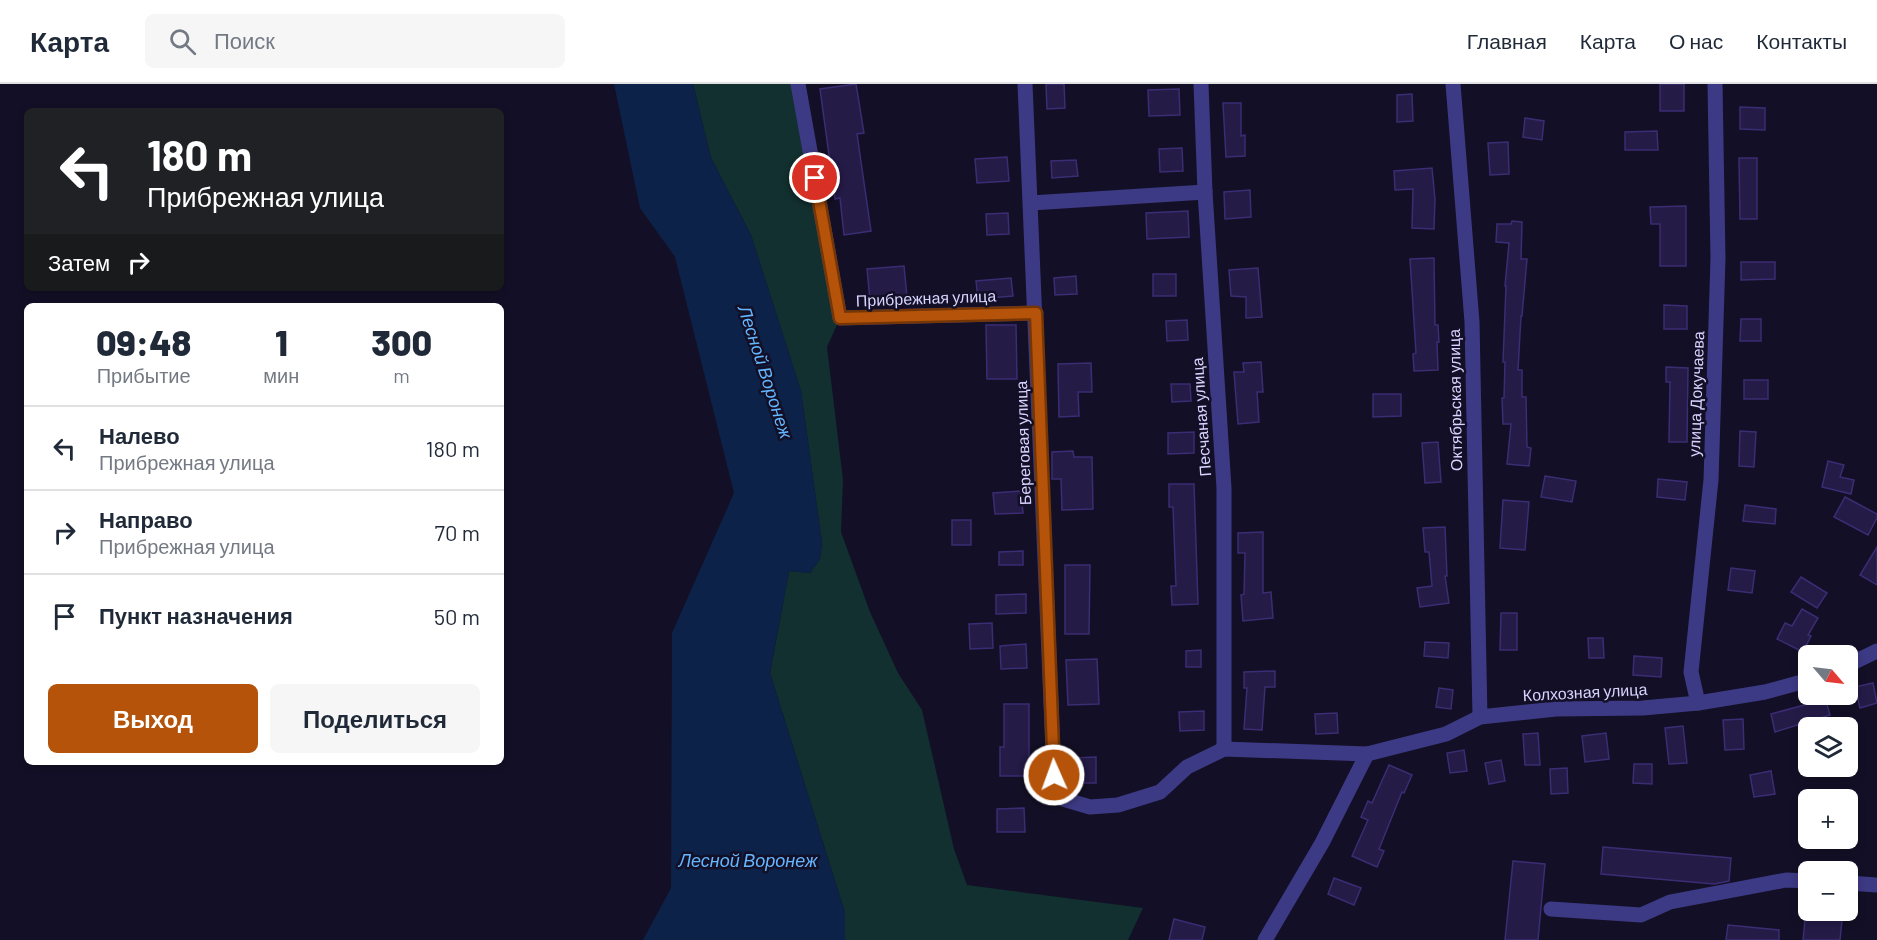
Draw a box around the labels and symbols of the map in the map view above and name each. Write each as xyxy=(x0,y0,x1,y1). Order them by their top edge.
pin xyxy=(789,152,840,203)
street label: Прибрежная улица xyxy=(855,286,997,309)
water label: Лесной Воронеж xyxy=(734,301,798,443)
street label: Октябрьская улица xyxy=(1444,329,1465,471)
street label: улица Докучаева xyxy=(1684,331,1707,457)
street label: Песчаная улица xyxy=(1187,357,1214,477)
street label: Береговая улица xyxy=(1011,380,1034,506)
north arrow xyxy=(1798,645,1858,705)
street label: Колхозная улица xyxy=(1522,679,1648,704)
position arrow xyxy=(1022,743,1086,807)
water label: Лесной Воронеж xyxy=(678,849,819,871)

